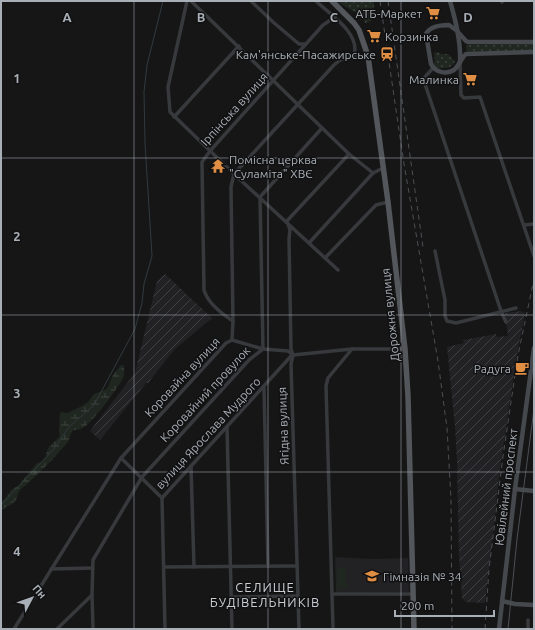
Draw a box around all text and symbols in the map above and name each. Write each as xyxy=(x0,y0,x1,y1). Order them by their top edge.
supermarket icon: АТБ-Маркет xyxy=(425,5,441,21)
place label: АТБ-Маркет xyxy=(355,7,423,20)
text: A xyxy=(62,10,72,24)
text: B xyxy=(197,10,206,24)
text: C xyxy=(330,10,339,24)
text: D xyxy=(463,10,473,24)
supermarket icon: Корзинка xyxy=(366,28,382,44)
place label: Корзинка xyxy=(385,30,438,43)
station icon: Кам'янське-Пасажирське xyxy=(379,46,395,62)
place label: Кам'янське-Пасажирське xyxy=(236,48,376,61)
street label: Ірпінська вулиця xyxy=(198,70,270,148)
text: 1 xyxy=(13,71,21,85)
supermarket icon: Малинка xyxy=(462,71,478,87)
place label: Малинка xyxy=(409,73,459,86)
place label: Помісна церква "Суламіта" ХВЄ xyxy=(229,153,317,180)
temple icon: Помісна церква "Суламіта" ХВЄ xyxy=(210,158,226,174)
text: 2 xyxy=(13,229,21,243)
street label: Дорожня вулиця xyxy=(379,268,401,362)
street label: Коровайна вулиця xyxy=(142,335,222,419)
street label: Коровайний провулок xyxy=(157,344,253,444)
cafe icon: Радуга xyxy=(514,360,530,376)
place label: Радуга xyxy=(474,362,511,375)
street label: вулиця Ярослава Мудрого xyxy=(153,375,263,491)
text: 3 xyxy=(13,386,21,400)
street label: Ягідна вулиця xyxy=(275,387,291,465)
street label: Ювілейний проспект xyxy=(492,427,520,546)
text: 4 xyxy=(13,544,21,558)
school or university icon: Гімназія № 34 xyxy=(364,568,380,584)
place label: Гімназія № 34 xyxy=(383,570,462,583)
north arrow xyxy=(12,578,52,618)
district label: СЕЛИЩЕ БУДІВЕЛЬНИКІВ xyxy=(210,580,320,609)
text: Пн xyxy=(30,582,49,601)
scale bar xyxy=(395,592,494,618)
text: 200 m xyxy=(401,599,434,612)

